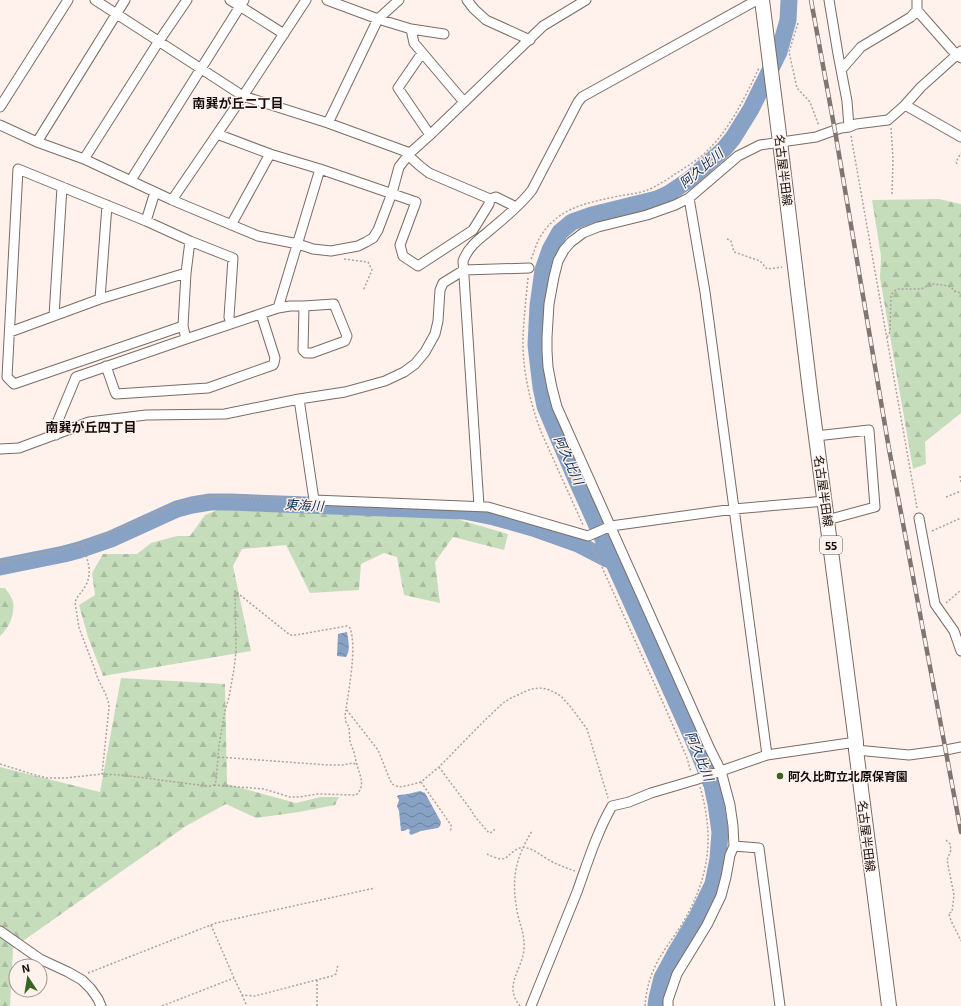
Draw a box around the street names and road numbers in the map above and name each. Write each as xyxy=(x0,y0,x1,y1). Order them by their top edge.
street label: 名古屋半田線 xyxy=(773,133,795,207)
street label: 名古屋半田線 xyxy=(812,454,836,528)
road number: 55 xyxy=(820,536,842,554)
street label: 名古屋半田線 xyxy=(856,799,878,873)

